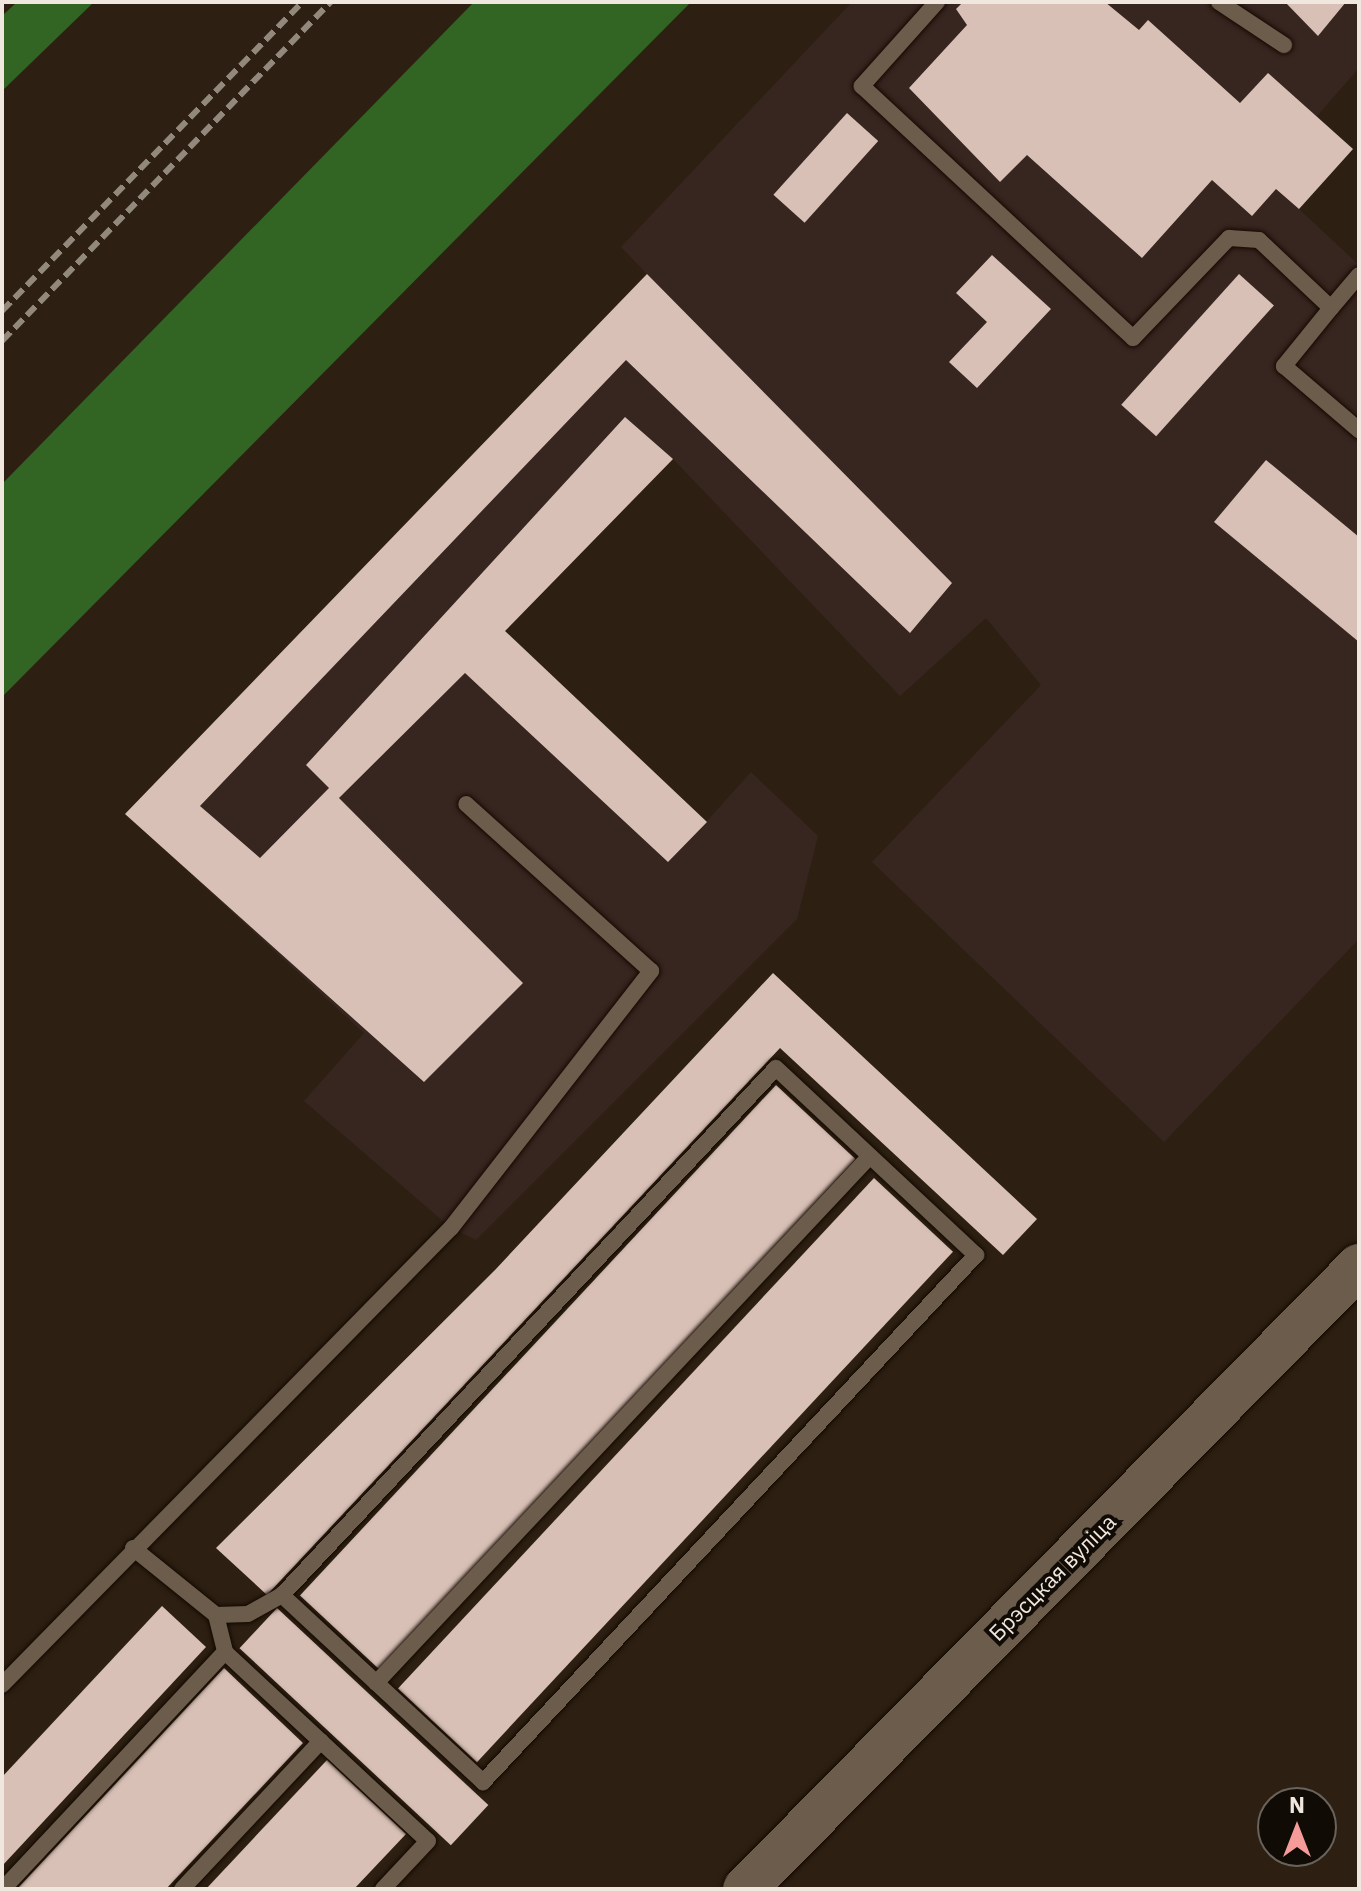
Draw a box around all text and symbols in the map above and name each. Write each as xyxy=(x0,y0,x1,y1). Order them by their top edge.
street label: Брэсцкая вуліца xyxy=(983,1508,1121,1646)
north arrow xyxy=(1257,1787,1337,1867)
text: N xyxy=(1289,1790,1305,1819)

